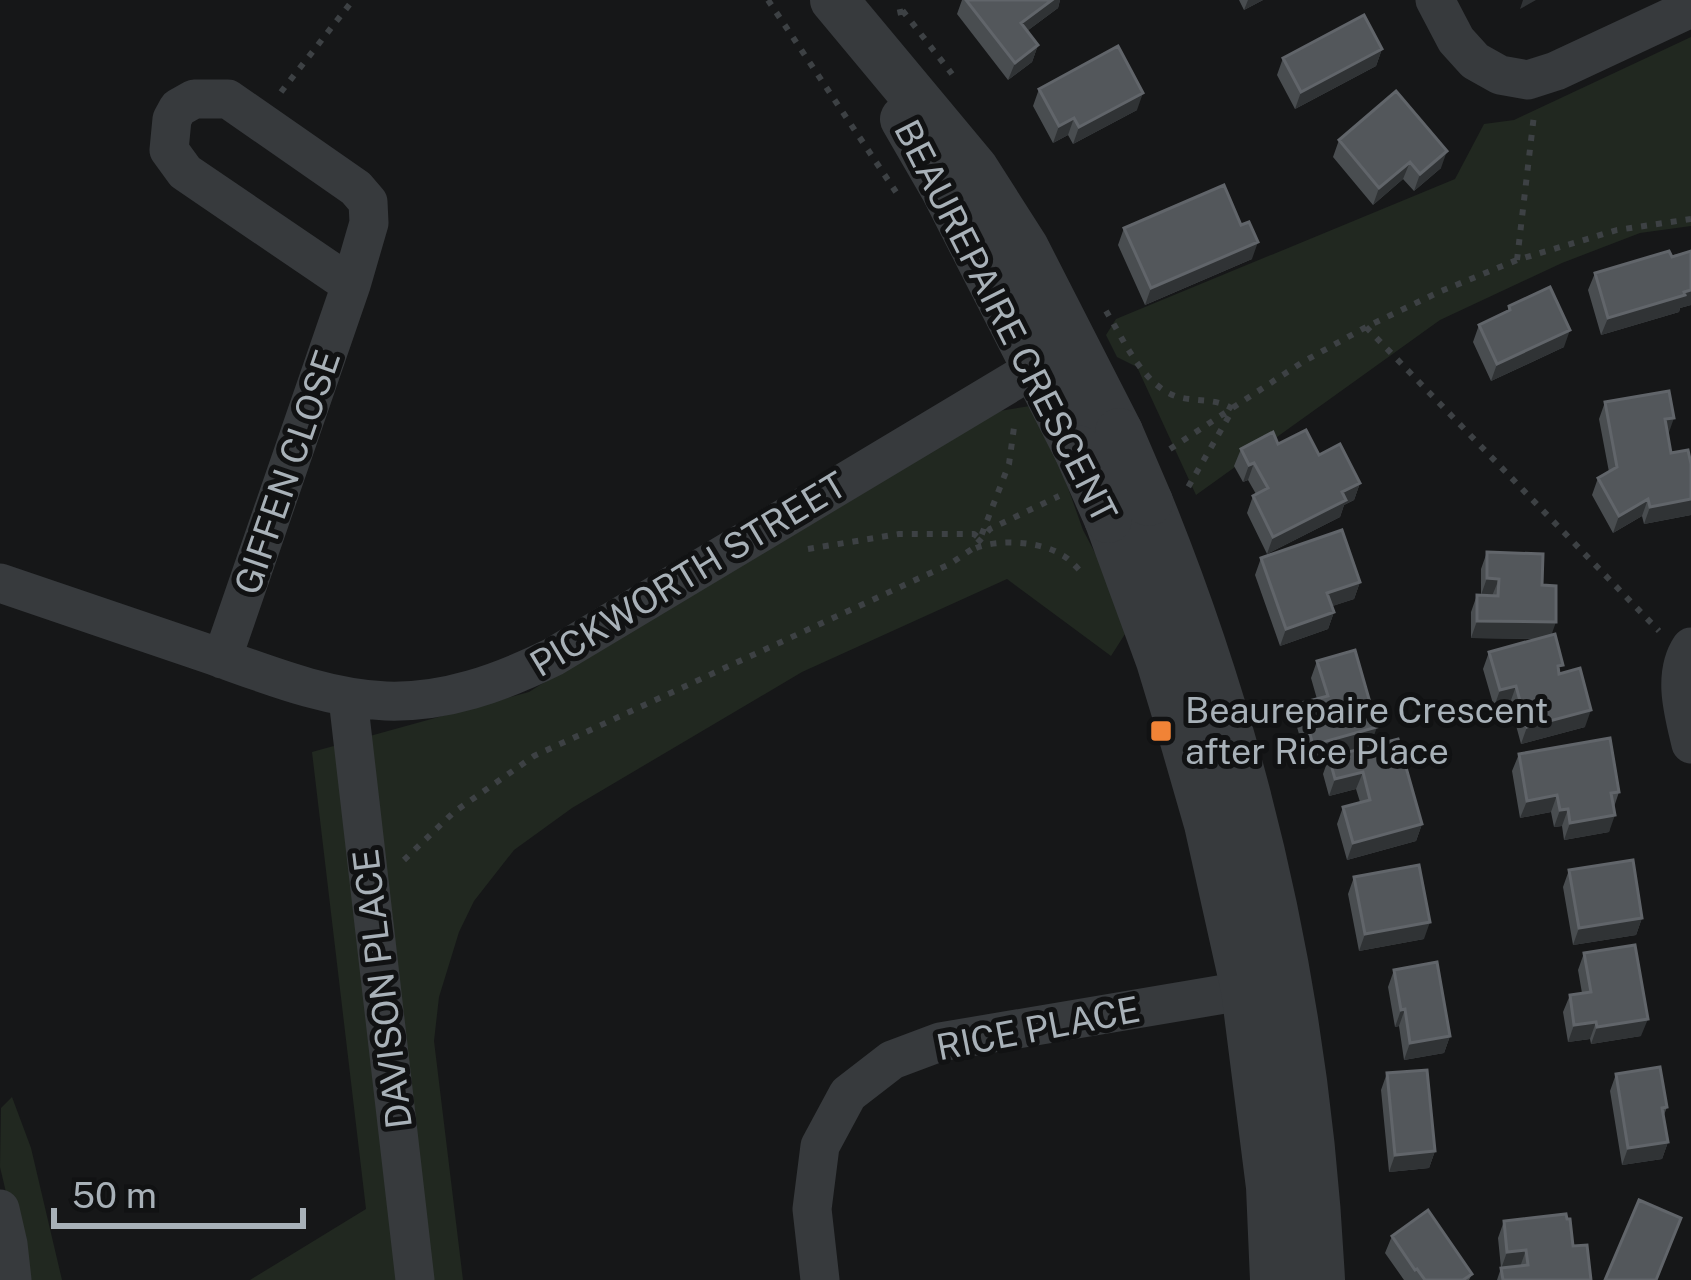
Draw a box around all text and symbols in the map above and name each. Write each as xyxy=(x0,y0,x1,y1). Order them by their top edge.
street label: BEAUREPAIRE CRESCENT xyxy=(886,113,1126,529)
street label: GIFFEN CLOSE xyxy=(226,344,348,600)
street label: PICKWORTH STREET xyxy=(523,463,853,685)
place label: Beaurepaire Crescent after Rice Place xyxy=(1185,689,1549,772)
marker: Beaurepaire Crescent after Rice Place xyxy=(1148,718,1174,744)
street label: DAVISON PLACE xyxy=(344,847,420,1131)
street label: RICE PLACE xyxy=(933,988,1143,1068)
scale bar xyxy=(54,1154,303,1228)
text: 50 m xyxy=(72,1174,157,1216)

